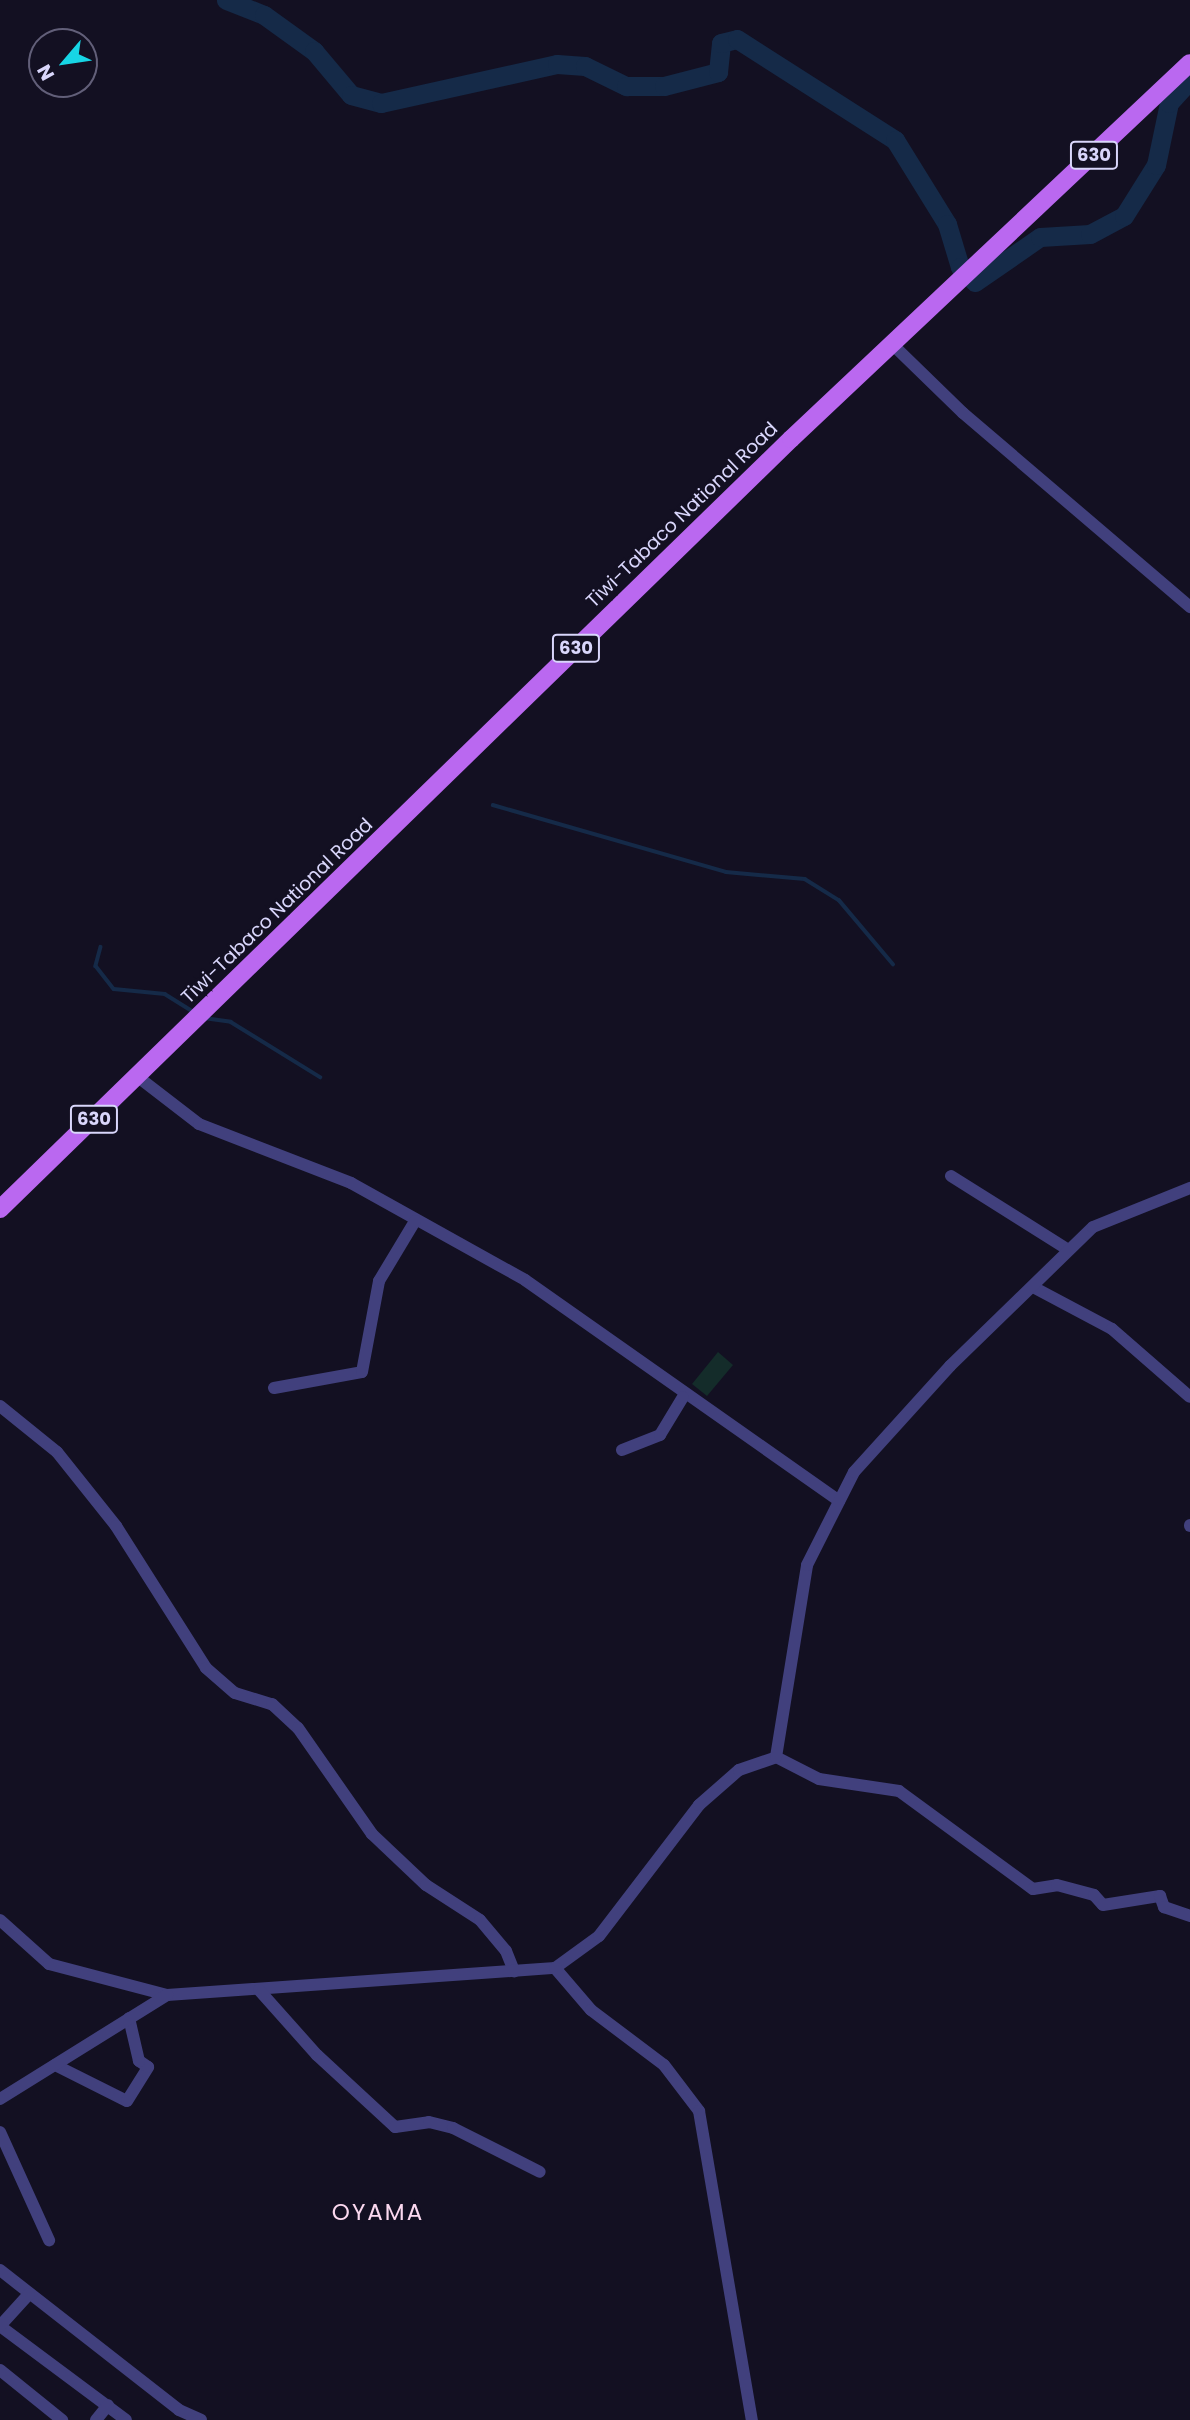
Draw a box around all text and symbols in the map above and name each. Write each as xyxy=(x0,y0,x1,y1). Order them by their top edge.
north arrow xyxy=(28,28,98,98)
text: N xyxy=(31,60,61,85)
road number: 630 xyxy=(1070,140,1118,170)
street label: Tiwi-Tabaco National Road xyxy=(582,417,782,613)
road number: 630 xyxy=(552,634,600,662)
street label: Tiwi-Tabaco National Road xyxy=(177,813,377,1009)
road number: 630 xyxy=(70,1104,119,1134)
district label: OYAMA xyxy=(332,2198,424,2226)

